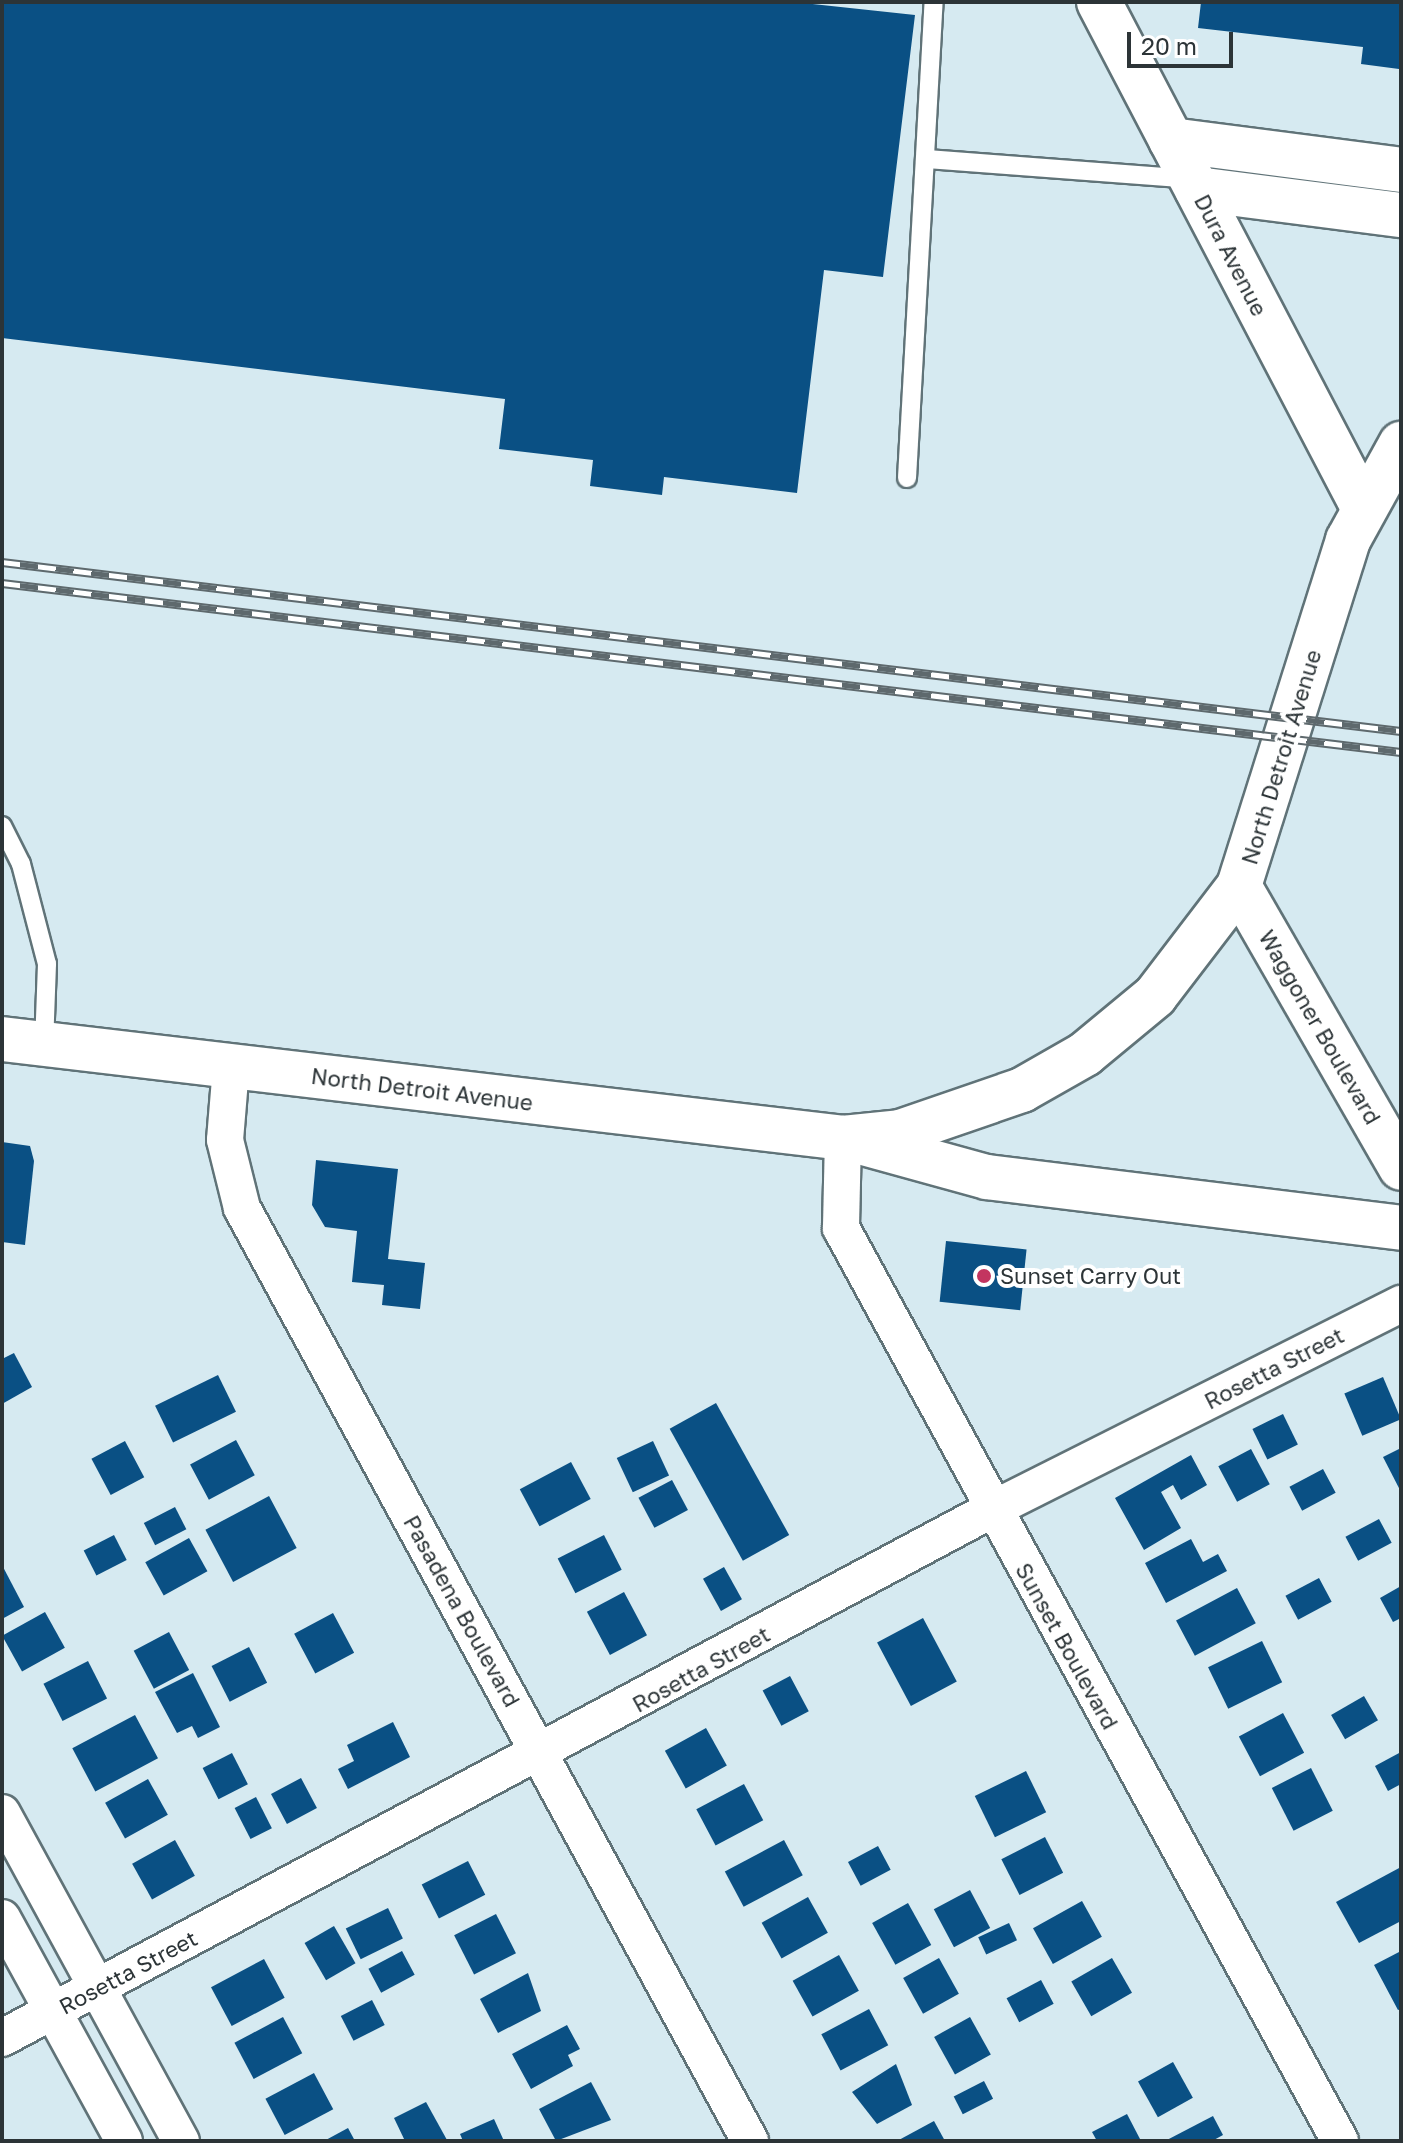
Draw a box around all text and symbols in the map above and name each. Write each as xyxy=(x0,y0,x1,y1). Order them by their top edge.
scale bar xyxy=(1131,16,1237,66)
text: 20 m xyxy=(1141,31,1197,60)
street label: Dura Avenue xyxy=(1189,190,1273,320)
street label: North Detroit Avenue xyxy=(1236,646,1326,868)
street label: Waggoner Boulevard xyxy=(1254,925,1386,1129)
street label: North Detroit Avenue xyxy=(310,1062,534,1116)
place label: Sunset Carry Out xyxy=(1000,1263,1181,1289)
marker: Sunset Carry Out xyxy=(975,1267,993,1285)
street label: Rosetta Street xyxy=(1200,1322,1348,1414)
street label: Pasadena Boulevard xyxy=(398,1511,526,1711)
street label: Sunset Boulevard xyxy=(1010,1558,1124,1734)
street label: Rosetta Street xyxy=(628,1620,774,1718)
street label: Rosetta Street xyxy=(54,1924,202,2020)

